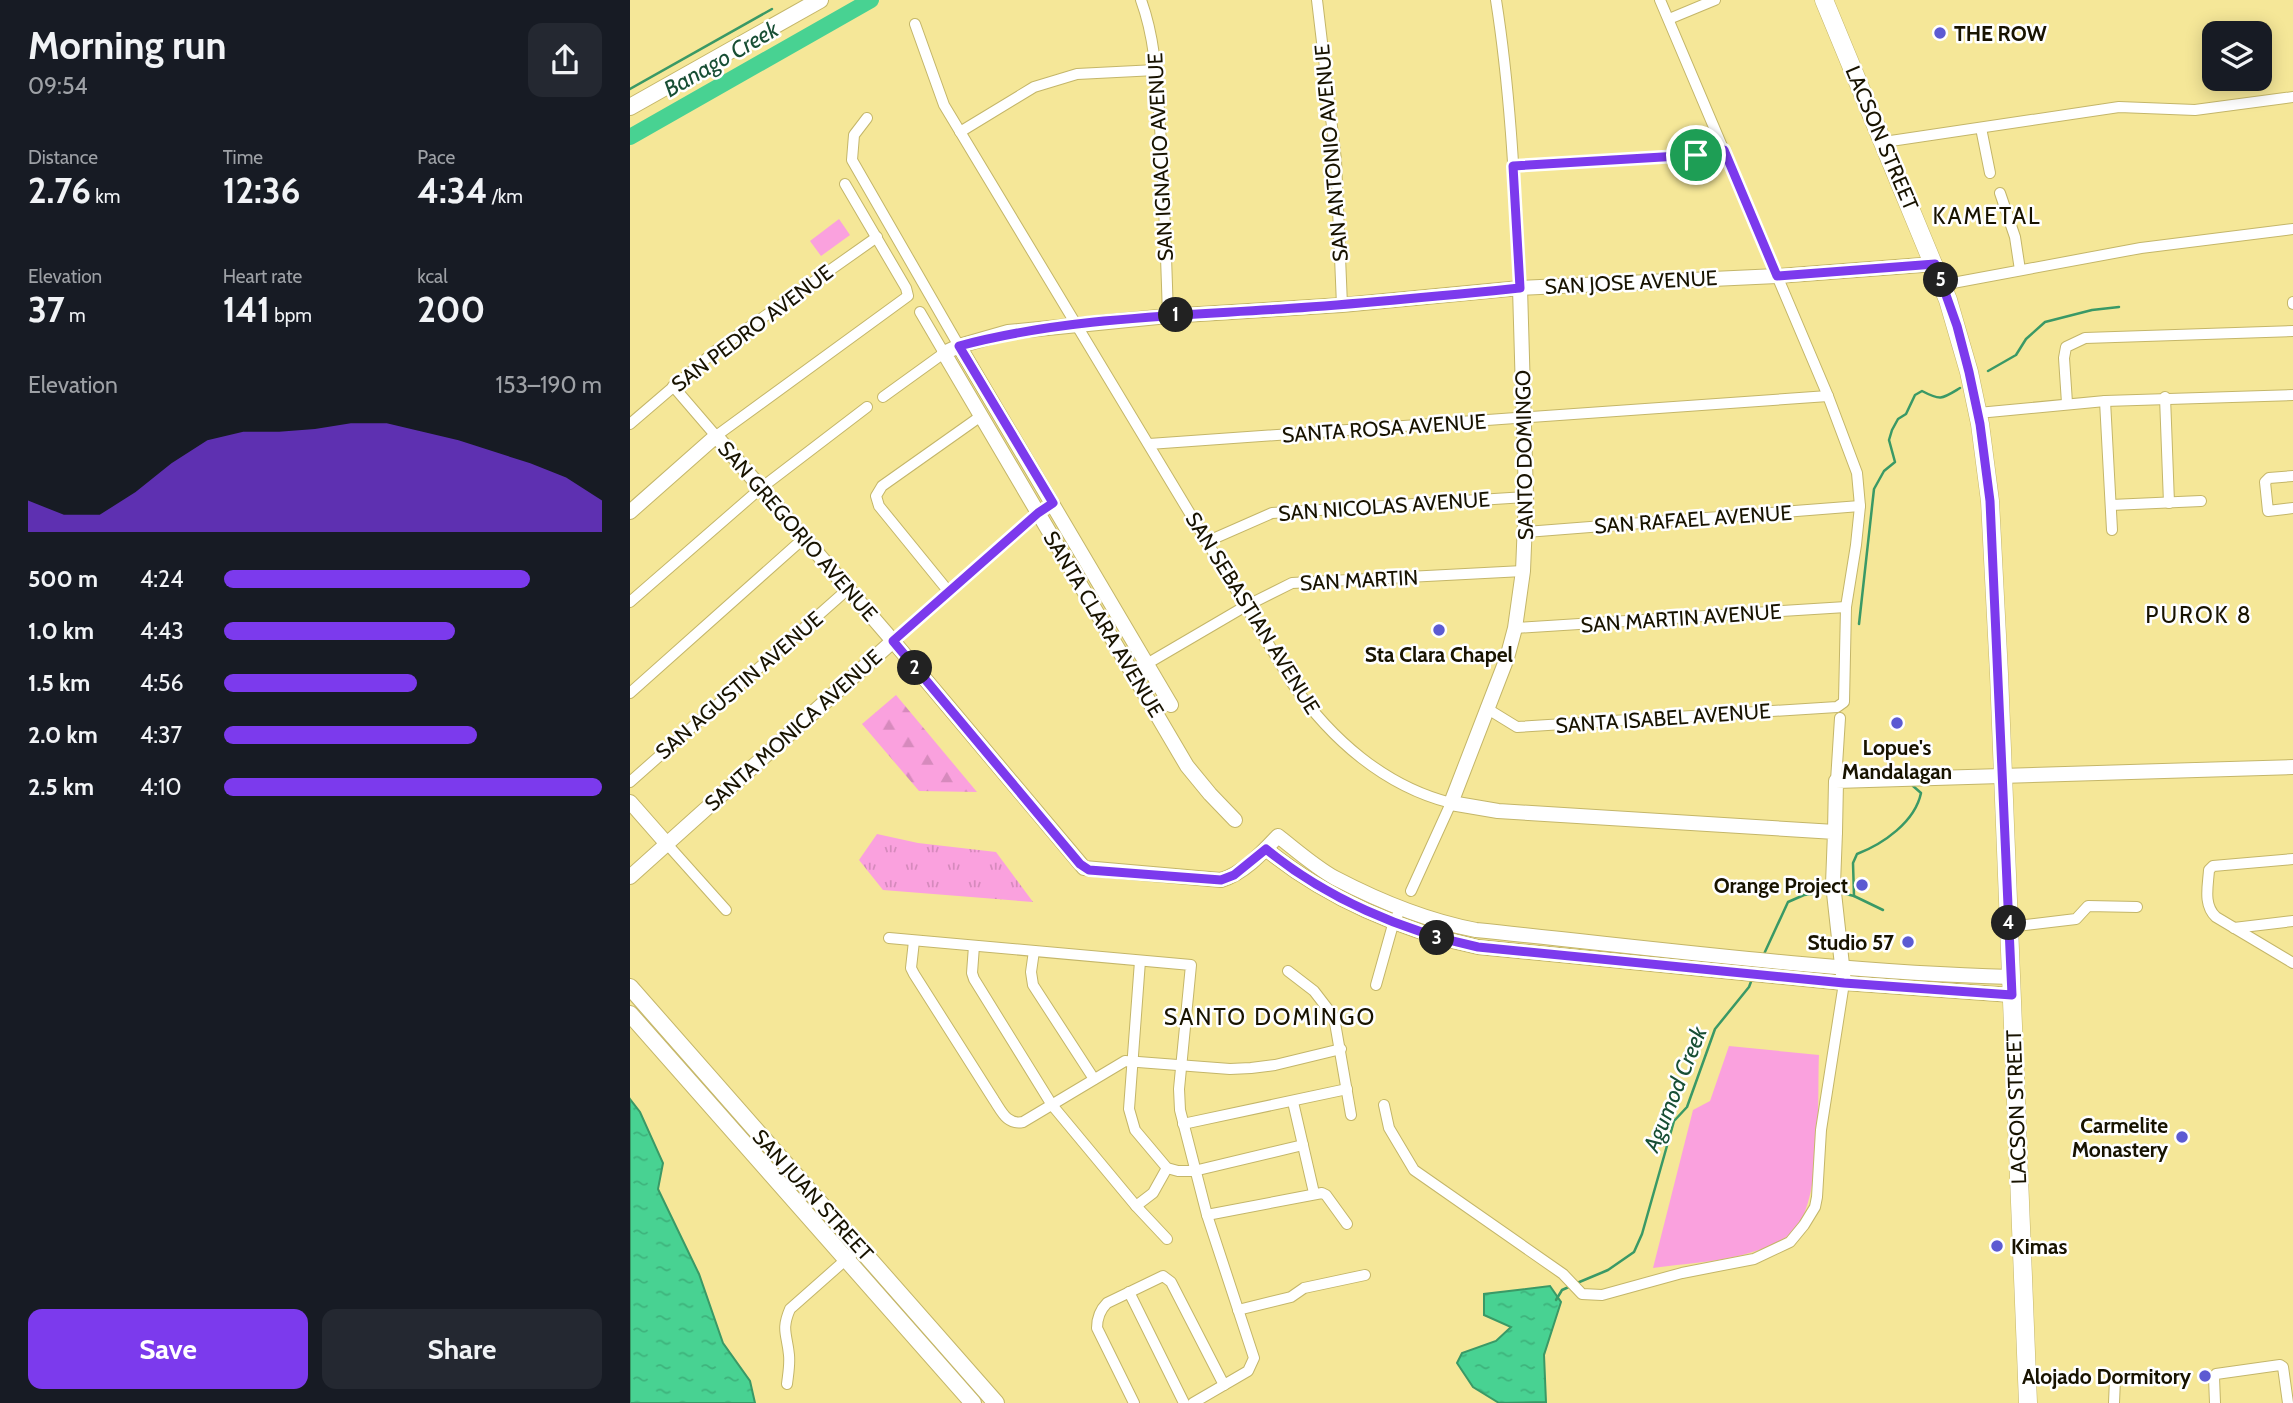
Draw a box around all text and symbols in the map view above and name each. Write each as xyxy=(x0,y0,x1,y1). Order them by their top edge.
water label: Banago Creek xyxy=(659,14,784,103)
place label: THE ROW xyxy=(1954,21,2048,46)
map controls xyxy=(2202,21,2272,91)
button: layers xyxy=(2202,21,2272,91)
text: Morning run xyxy=(28,22,227,69)
button: share xyxy=(528,23,602,97)
marker: THE ROW xyxy=(1932,25,1948,41)
street label: SAN ANTONIO AVENUE xyxy=(1309,43,1353,263)
street label: SAN IGNACIO AVENUE xyxy=(1142,52,1178,262)
street label: LACSON STREET xyxy=(1840,62,1924,214)
text: 09:54 xyxy=(28,72,88,100)
pin xyxy=(1666,125,1726,185)
icon: arrive xyxy=(1677,136,1715,174)
text: Distance xyxy=(28,146,98,169)
text: Time xyxy=(223,146,263,169)
text: Pace xyxy=(417,146,455,169)
text: 2.76 xyxy=(28,169,91,212)
text: 12:36 xyxy=(223,169,300,212)
text: 4:34 xyxy=(417,169,487,212)
text: km xyxy=(91,185,121,208)
text: /km xyxy=(487,185,523,208)
district label: KAMETAL xyxy=(1932,202,2042,230)
street label: SAN PEDRO AVENUE xyxy=(667,259,837,397)
pin: 5 xyxy=(1924,262,1958,298)
text: Elevation xyxy=(28,265,102,288)
text: Heart rate xyxy=(223,265,302,288)
text: kcal xyxy=(417,265,448,288)
street label: SAN JOSE AVENUE xyxy=(1544,265,1718,299)
text: 5 xyxy=(1935,268,1946,291)
text: 37 xyxy=(28,288,65,331)
text: 141 xyxy=(223,288,270,331)
text: 200 xyxy=(417,288,485,331)
pin: 1 xyxy=(1158,298,1194,332)
text: 1 xyxy=(1172,303,1179,326)
text: m xyxy=(65,304,86,327)
text: bpm xyxy=(270,304,312,327)
street label: SANTO DOMINGO xyxy=(1510,370,1538,540)
text: Elevation xyxy=(28,371,118,399)
text: 153–190 m xyxy=(495,371,602,399)
street label: SANTA ROSA AVENUE xyxy=(1281,408,1487,448)
street label: SAN GREGORIO AVENUE xyxy=(713,436,883,626)
street label: SAN NICOLAS AVENUE xyxy=(1277,486,1491,526)
street label: SAN RAFAEL AVENUE xyxy=(1593,500,1793,538)
street label: SAN SEBASTIAN AVENUE xyxy=(1181,507,1325,719)
street label: SANTA CLARA AVENUE xyxy=(1039,527,1169,721)
street label: SAN MARTIN xyxy=(1299,564,1419,596)
text: 500 m xyxy=(28,565,98,593)
text: 4:24 xyxy=(140,565,183,593)
street label: SAN MARTIN AVENUE xyxy=(1580,599,1782,637)
district label: PUROK 8 xyxy=(2145,601,2253,629)
street label: SAN AGUSTIN AVENUE xyxy=(650,606,828,764)
text: 1.0 km xyxy=(28,617,94,645)
text: 4:43 xyxy=(140,617,184,645)
marker: Sta Clara Chapel xyxy=(1431,622,1447,638)
place label: Sta Clara Chapel xyxy=(1365,642,1514,667)
street label: SANTA MONICA AVENUE xyxy=(699,644,887,816)
pin: 2 xyxy=(898,650,932,686)
text: 2 xyxy=(909,656,920,679)
text: 1.5 km xyxy=(28,669,90,697)
text: 4:56 xyxy=(140,669,184,697)
street label: SANTA ISABEL AVENUE xyxy=(1555,698,1771,738)
marker: Lopue's Mandalagan xyxy=(1889,715,1905,731)
text: 2.0 km xyxy=(28,721,98,749)
text: 4:37 xyxy=(140,721,182,749)
place label: Lopue's Mandalagan xyxy=(1842,735,1952,784)
text: 2.5 km xyxy=(28,773,94,801)
text: 4:10 xyxy=(140,773,182,801)
place label: Orange Project xyxy=(1714,873,1848,898)
marker: Orange Project xyxy=(1854,877,1870,893)
pin: 4 xyxy=(1992,906,2026,940)
text: 4 xyxy=(2003,911,2014,934)
pin: 3 xyxy=(1420,920,1454,956)
text: 3 xyxy=(1431,926,1442,949)
place label: Studio 57 xyxy=(1808,930,1894,955)
marker: Studio 57 xyxy=(1900,934,1916,950)
district label: SANTO DOMINGO xyxy=(1164,1003,1376,1031)
water label: Agumod Creek xyxy=(1637,1021,1713,1157)
street label: LACSON STREET xyxy=(2001,1029,2031,1185)
place label: Carmelite Monastery xyxy=(2072,1113,2169,1162)
street label: SAN JUAN STREET xyxy=(748,1124,878,1266)
marker: Carmelite Monastery xyxy=(2174,1129,2190,1145)
place label: Kimas xyxy=(2011,1234,2068,1259)
marker: Kimas xyxy=(1989,1238,2005,1254)
button: Save xyxy=(28,1309,308,1389)
button: Share xyxy=(322,1309,602,1389)
place label: Alojado Dormitory xyxy=(2022,1364,2192,1389)
marker: Alojado Dormitory xyxy=(2197,1368,2213,1384)

